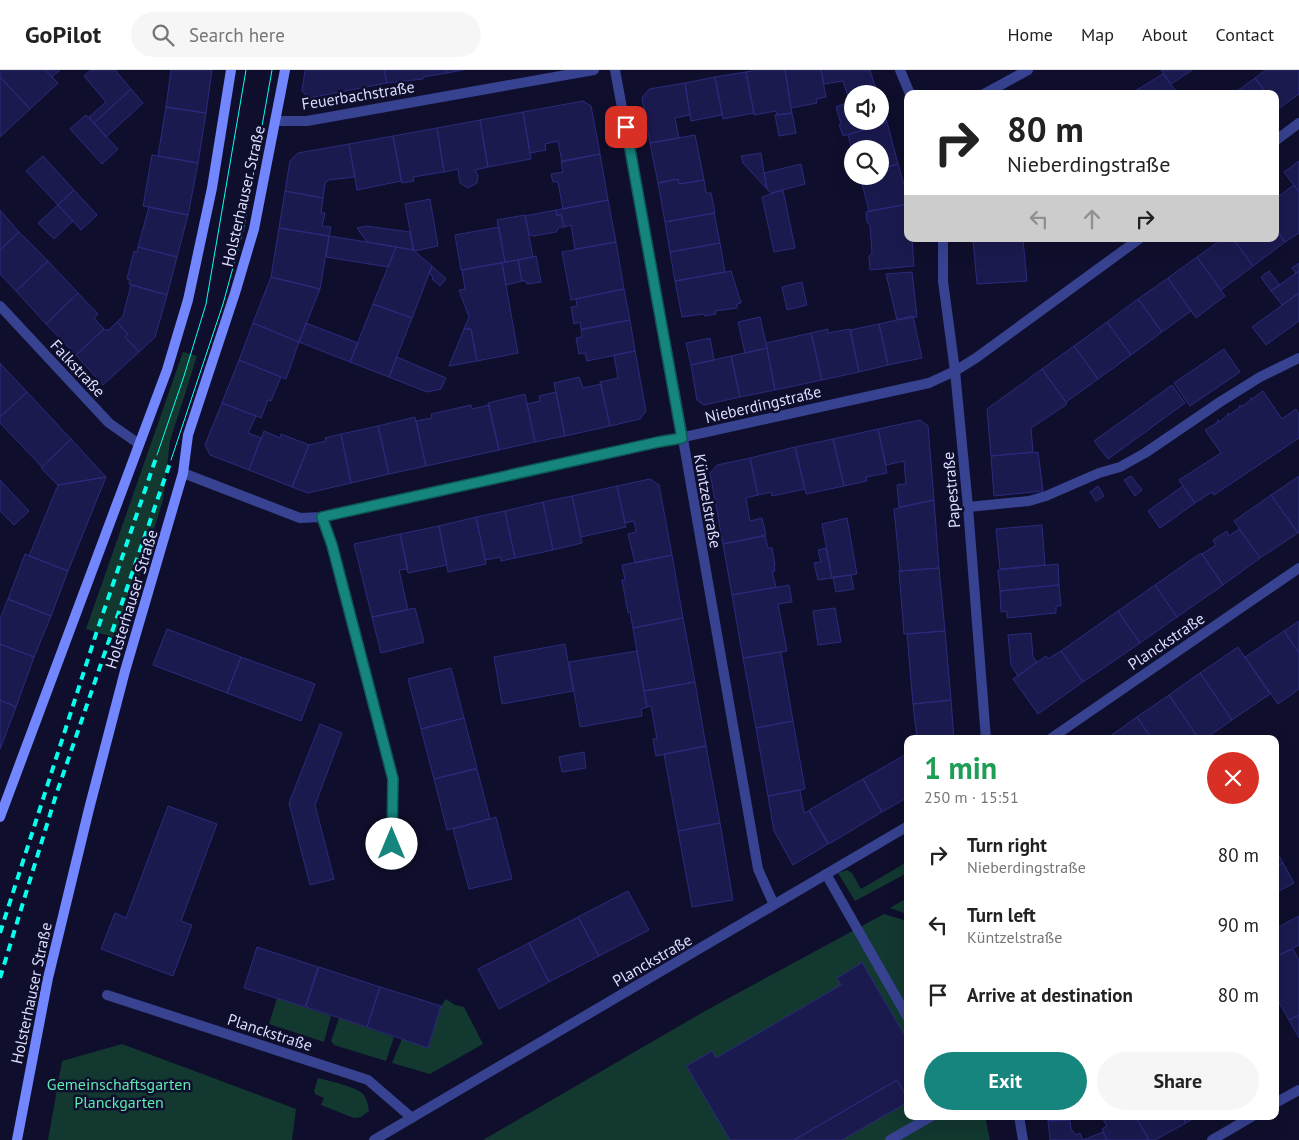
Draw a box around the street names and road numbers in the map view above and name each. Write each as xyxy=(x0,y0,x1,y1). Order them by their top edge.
street label: Feuerbachstraße xyxy=(300,76,416,114)
street label: Holsterhauser Straße xyxy=(217,123,269,269)
street label: Falkstraße xyxy=(46,335,110,401)
street label: Nieberdingstraße xyxy=(703,381,823,427)
street label: Papestraße xyxy=(938,451,964,529)
street label: Küntzelstraße xyxy=(690,452,726,550)
street label: Holsterhauser Straße xyxy=(100,527,162,671)
street label: Planckstraße xyxy=(1124,608,1208,674)
street label: Holsterhauser Straße xyxy=(6,920,56,1066)
street label: Planckstraße xyxy=(609,929,695,991)
street label: Planckstraße xyxy=(225,1009,315,1055)

